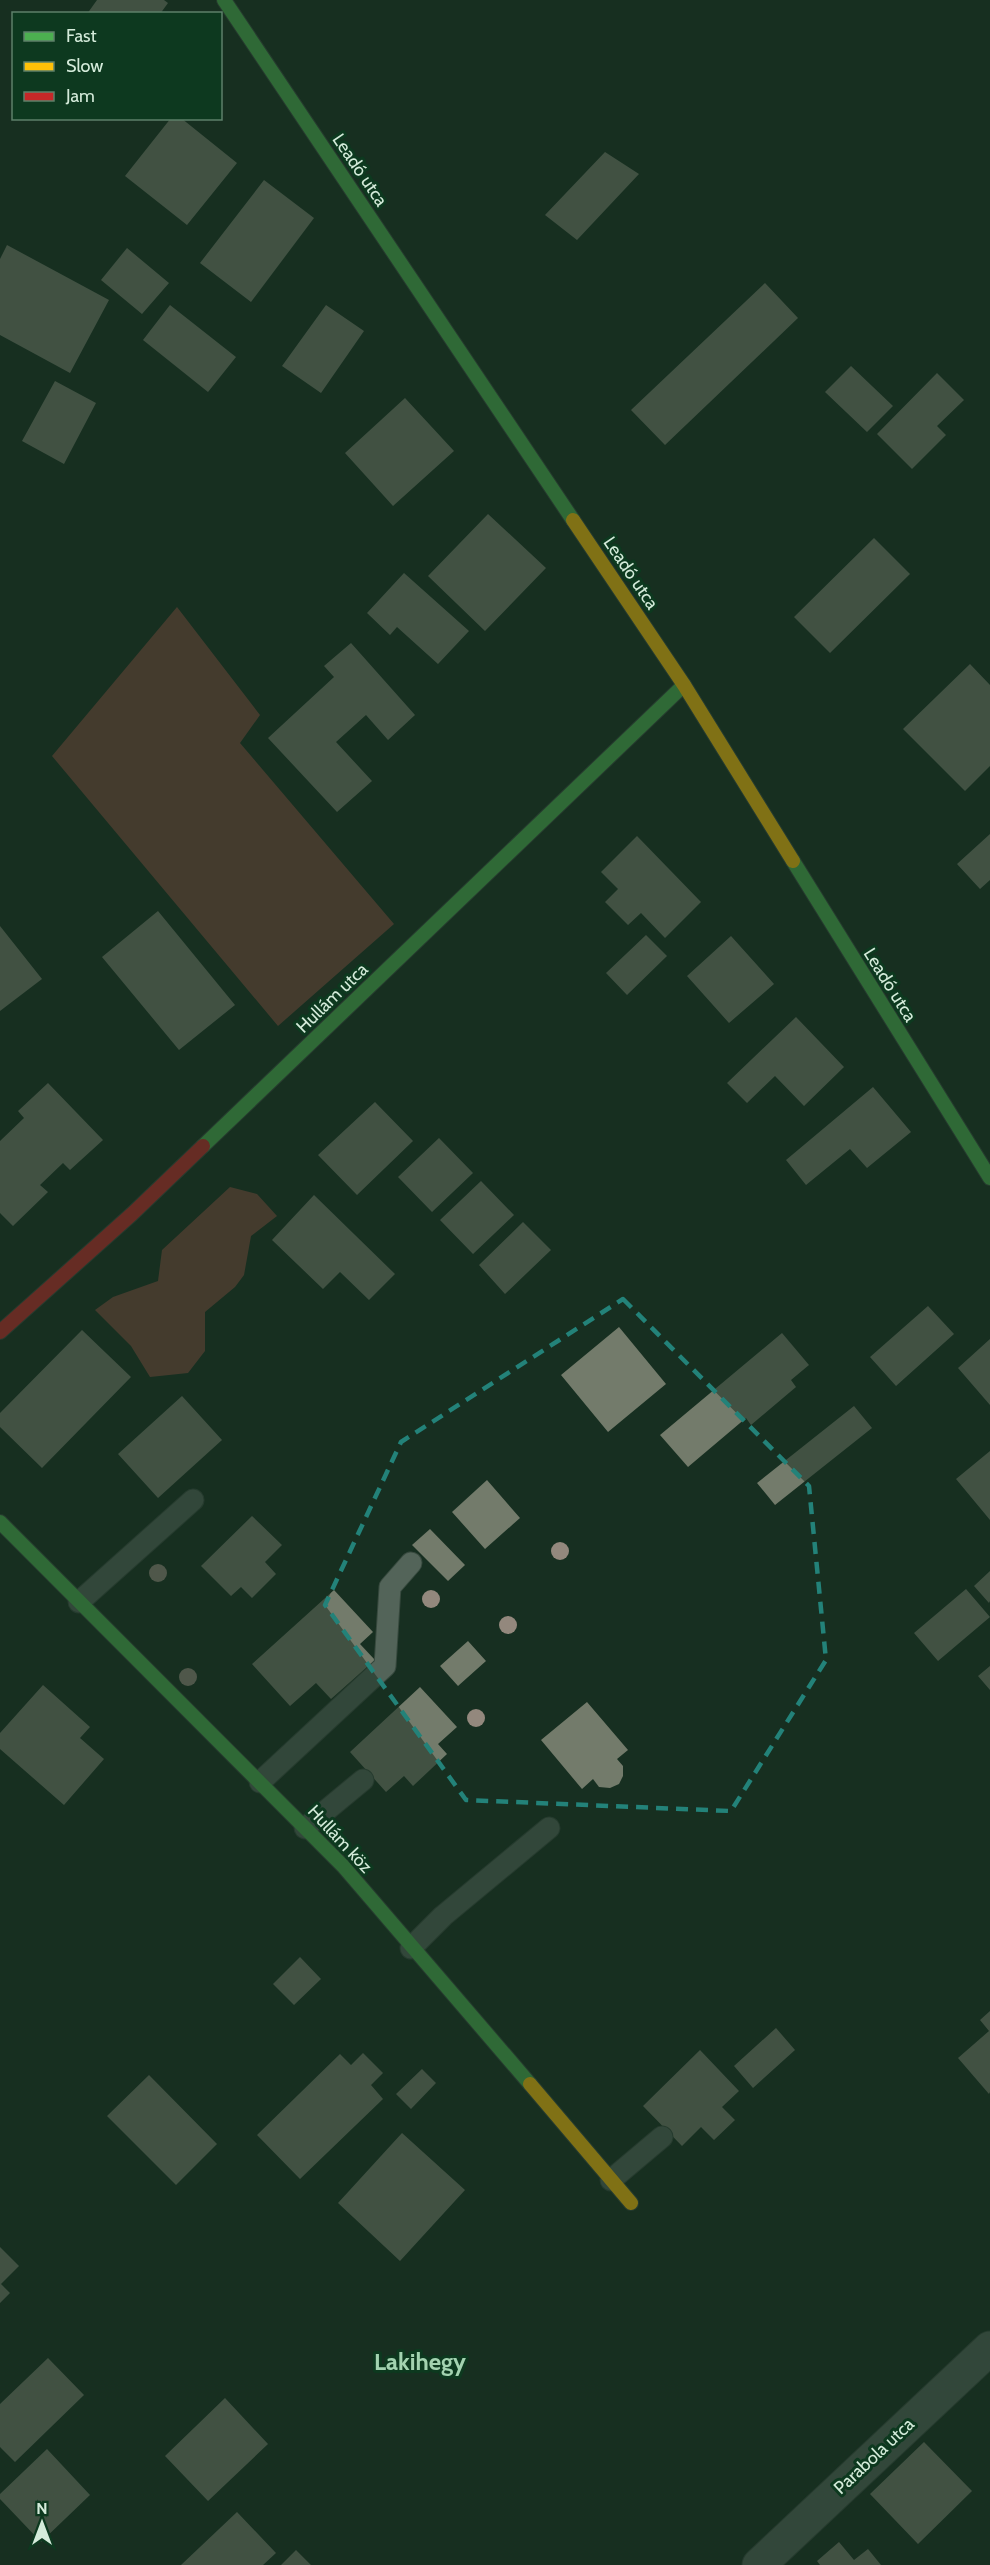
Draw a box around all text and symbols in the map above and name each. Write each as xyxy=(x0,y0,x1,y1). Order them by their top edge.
legend xyxy=(12,12,222,120)
text: Fast xyxy=(66,25,97,47)
text: Slow xyxy=(66,55,103,77)
text: Jam xyxy=(65,85,95,107)
street label: Leadó utca xyxy=(328,129,392,211)
street label: Leadó utca xyxy=(599,532,663,614)
street label: Leadó utca xyxy=(859,944,921,1026)
street label: Hullám utca xyxy=(292,958,373,1038)
street label: Hullám köz xyxy=(303,1800,377,1878)
district label: Lakihegy xyxy=(374,2347,466,2376)
street label: Parabola utca xyxy=(829,2413,919,2499)
north arrow xyxy=(12,2493,72,2553)
text: N xyxy=(36,2499,48,2518)

